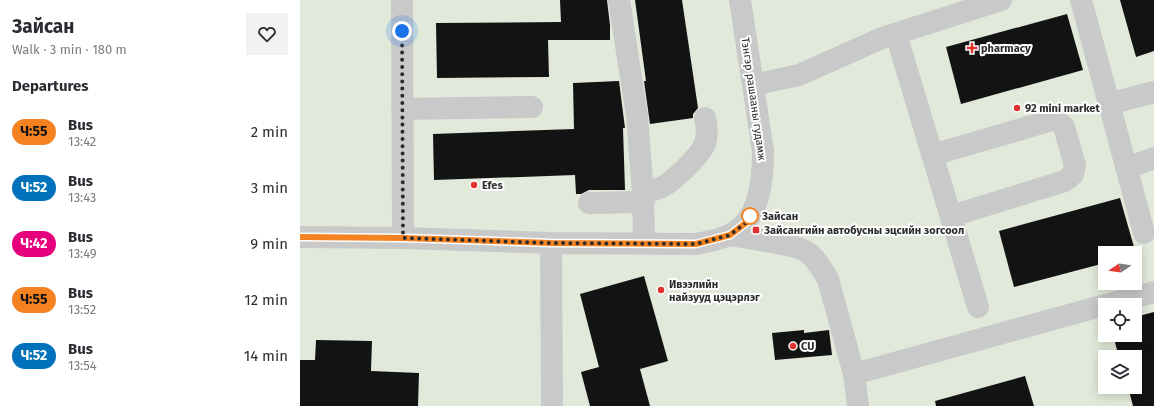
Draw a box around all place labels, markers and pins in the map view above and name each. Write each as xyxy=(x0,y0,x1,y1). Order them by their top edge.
marker: pharmacy xyxy=(966,42,978,54)
place label: pharmacy xyxy=(981,42,1031,55)
place label: 92 mini market xyxy=(1025,102,1100,115)
marker: 92 mini market xyxy=(1012,103,1022,113)
place label: Efes xyxy=(482,179,503,192)
marker: Efes xyxy=(469,180,479,190)
marker: Зайсан xyxy=(741,207,759,225)
place label: Зайсан xyxy=(761,210,798,223)
place label: Зайсангийн автобусны эцсийн зогсоол xyxy=(763,224,964,237)
marker: Зайсангийн автобусны эцсийн зогсоол xyxy=(751,225,761,235)
place label: Ивээлийн найзууд цэцэрлэг xyxy=(669,278,760,304)
marker: Ивээлийн найзууд цэцэрлэг xyxy=(656,285,666,295)
place label: CU xyxy=(801,340,814,353)
marker: CU xyxy=(788,341,798,351)

